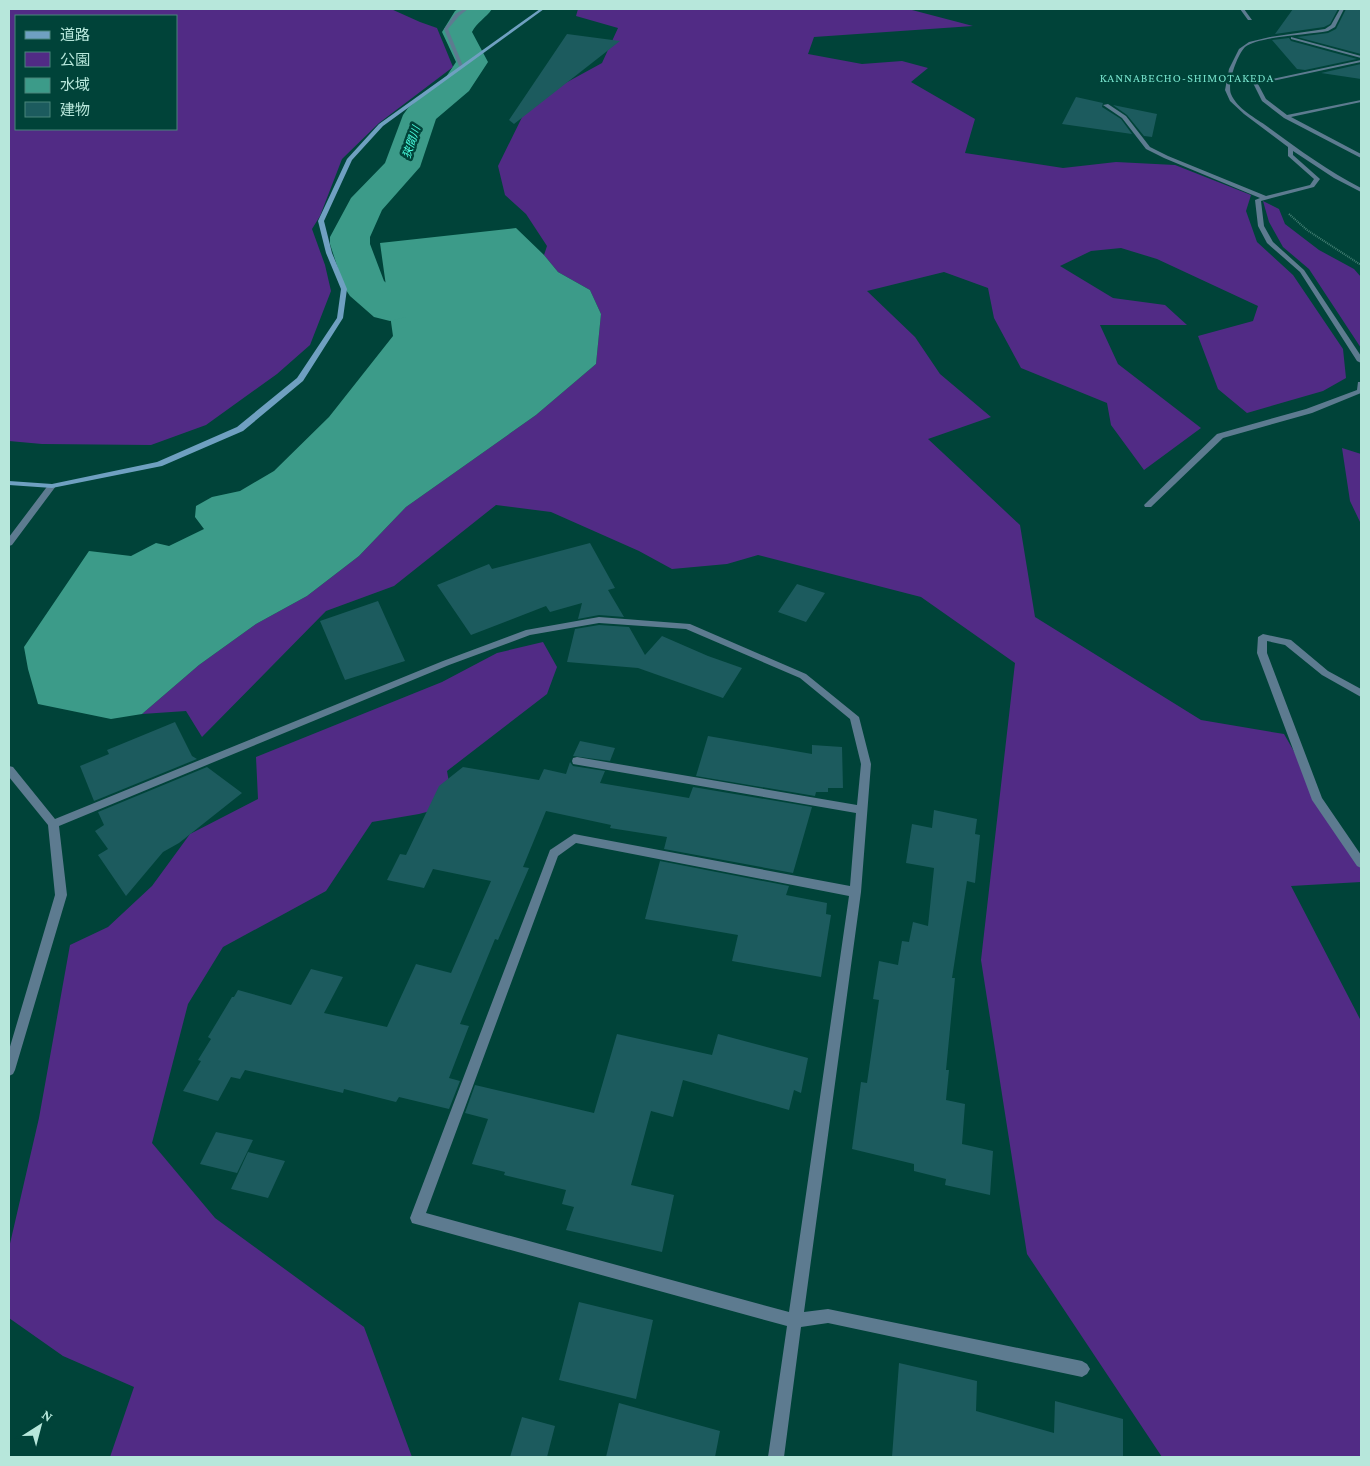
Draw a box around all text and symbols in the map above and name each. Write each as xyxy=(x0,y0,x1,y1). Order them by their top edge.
legend xyxy=(15,15,178,130)
text: 道路 xyxy=(60,27,90,43)
text: 公園 xyxy=(60,52,90,68)
district label: KANNABECHO-SHIMOTAKEDA xyxy=(1100,71,1274,85)
text: 水域 xyxy=(60,77,90,93)
text: 建物 xyxy=(60,102,90,118)
water label: 狭間川 xyxy=(400,124,422,160)
north arrow xyxy=(15,1401,65,1451)
text: N xyxy=(39,1406,57,1425)

